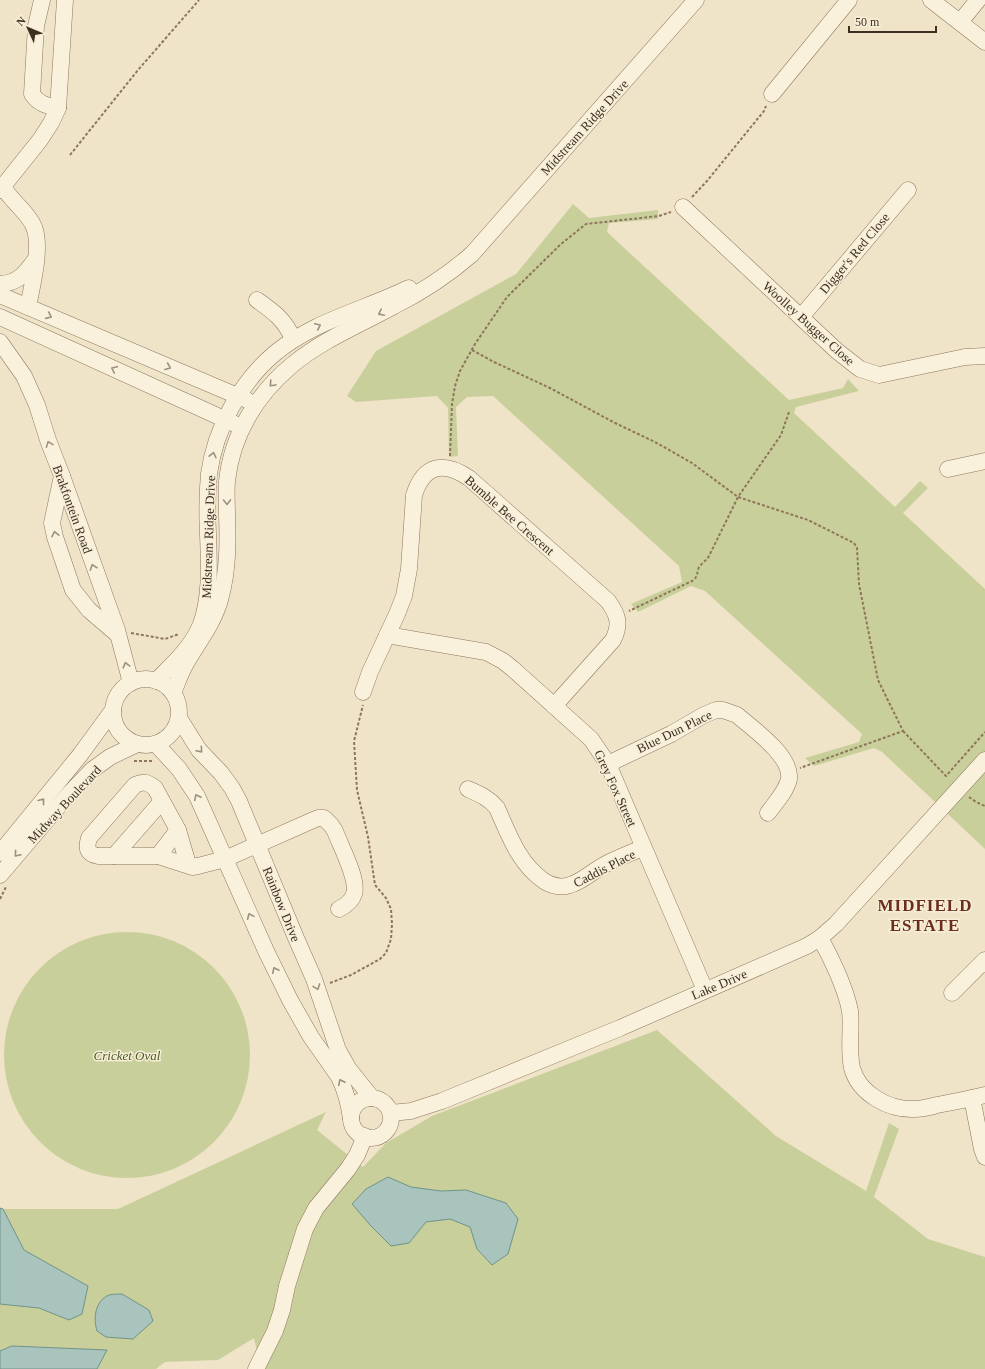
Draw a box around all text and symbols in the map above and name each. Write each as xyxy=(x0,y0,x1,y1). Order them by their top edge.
north arrow xyxy=(8,8,48,48)
scale bar xyxy=(849,8,936,34)
text: N xyxy=(14,14,28,28)
text: 50 m xyxy=(855,15,880,29)
street label: Midstream Ridge Drive xyxy=(537,76,631,178)
street label: Digger's Red Close xyxy=(816,210,893,297)
street label: Woolley Bugger Close xyxy=(760,278,858,369)
one-way arrow xyxy=(377,308,385,316)
one-way arrow xyxy=(44,311,52,319)
one-way arrow xyxy=(313,323,321,331)
one-way arrow xyxy=(164,362,172,370)
one-way arrow xyxy=(110,366,118,374)
one-way arrow xyxy=(270,379,277,387)
one-way arrow xyxy=(46,441,54,448)
one-way arrow xyxy=(208,452,216,458)
street label: Brakfontein Road xyxy=(50,463,96,556)
street label: Bumble Bee Crescent xyxy=(462,473,558,558)
street label: Midstream Ridge Drive xyxy=(199,475,218,599)
one-way arrow xyxy=(223,499,231,505)
one-way arrow xyxy=(51,531,59,537)
one-way arrow xyxy=(90,563,98,570)
one-way arrow xyxy=(122,661,131,668)
street label: Blue Dun Place xyxy=(634,707,714,756)
one-way arrow xyxy=(196,745,203,753)
street label: Grey Fox Street xyxy=(591,747,640,829)
street label: Midway Boulevard xyxy=(25,762,105,846)
one-way arrow xyxy=(194,794,202,801)
one-way arrow xyxy=(37,799,44,806)
street label: Caddis Place xyxy=(571,846,638,890)
one-way arrow xyxy=(15,850,22,857)
street label: Rainbow Drive xyxy=(260,864,304,944)
district label: MIDFIELD ESTATE xyxy=(878,896,972,935)
one-way arrow xyxy=(247,912,255,920)
street label: Lake Drive xyxy=(689,966,749,1003)
one-way arrow xyxy=(272,967,280,974)
one-way arrow xyxy=(313,983,321,990)
park label: Cricket Oval xyxy=(94,1048,161,1063)
one-way arrow xyxy=(338,1078,346,1086)

